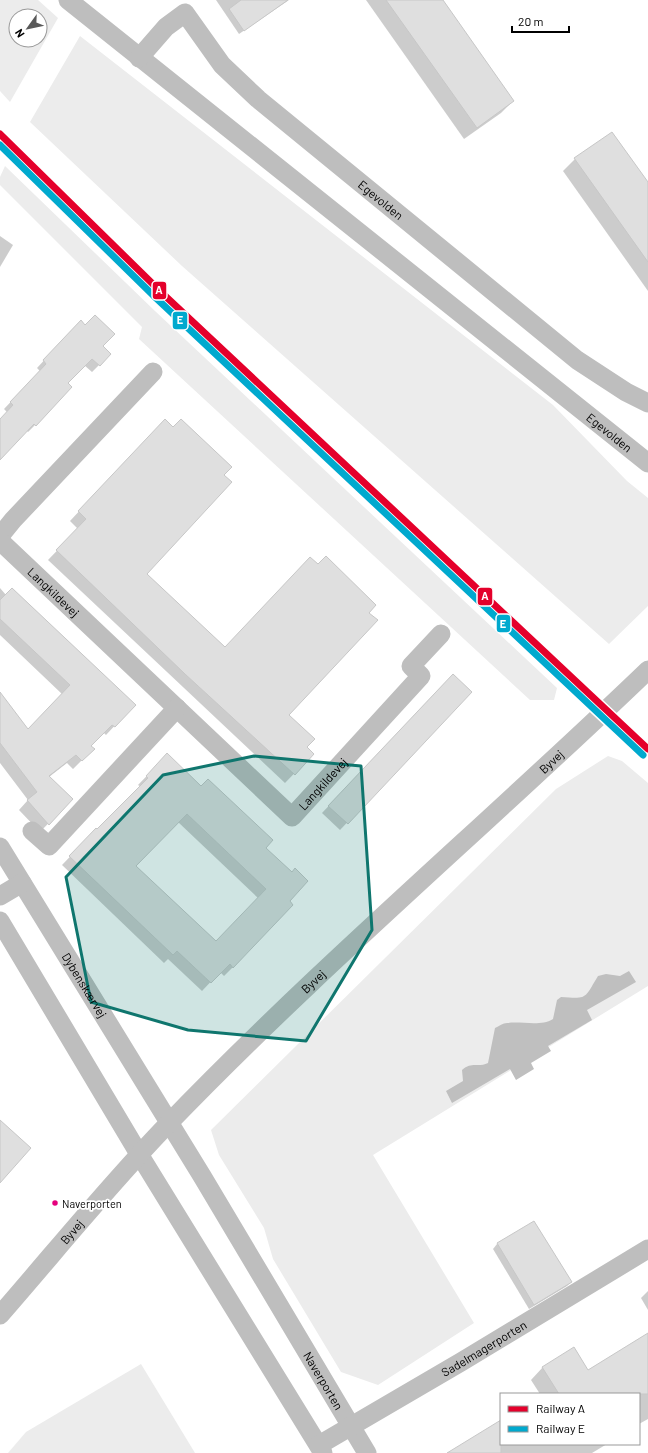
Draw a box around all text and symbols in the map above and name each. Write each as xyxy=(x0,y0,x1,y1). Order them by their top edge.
north arrow xyxy=(8,8,48,48)
scale bar xyxy=(512,8,569,34)
text: 20 m xyxy=(518,14,544,28)
text: N xyxy=(12,27,27,40)
street label: Egevolden xyxy=(356,177,406,222)
line badge: A xyxy=(152,281,167,300)
text: A xyxy=(155,283,163,296)
line badge: E xyxy=(172,311,188,330)
text: E xyxy=(177,313,184,326)
street label: Egevolden xyxy=(584,410,635,455)
street label: Langkildevej xyxy=(25,564,82,619)
line badge: A xyxy=(477,587,493,606)
text: A xyxy=(481,589,489,602)
line badge: E xyxy=(496,614,511,633)
text: E xyxy=(500,617,507,630)
street label: Byvej xyxy=(536,747,566,776)
street label: Langkildevej xyxy=(295,755,350,812)
street label: Dybenskærvej xyxy=(60,950,110,1020)
street label: Byvej xyxy=(298,966,328,996)
place label: Naverporten xyxy=(62,1197,122,1210)
marker: Naverporten xyxy=(50,1198,60,1208)
street label: Byvej xyxy=(57,1216,86,1247)
street label: Sadelmagerporten xyxy=(439,1317,529,1379)
street label: Naverporten xyxy=(301,1349,346,1412)
legend xyxy=(500,1393,640,1445)
text: Railway A xyxy=(536,1401,585,1415)
text: Railway E xyxy=(536,1421,585,1435)

